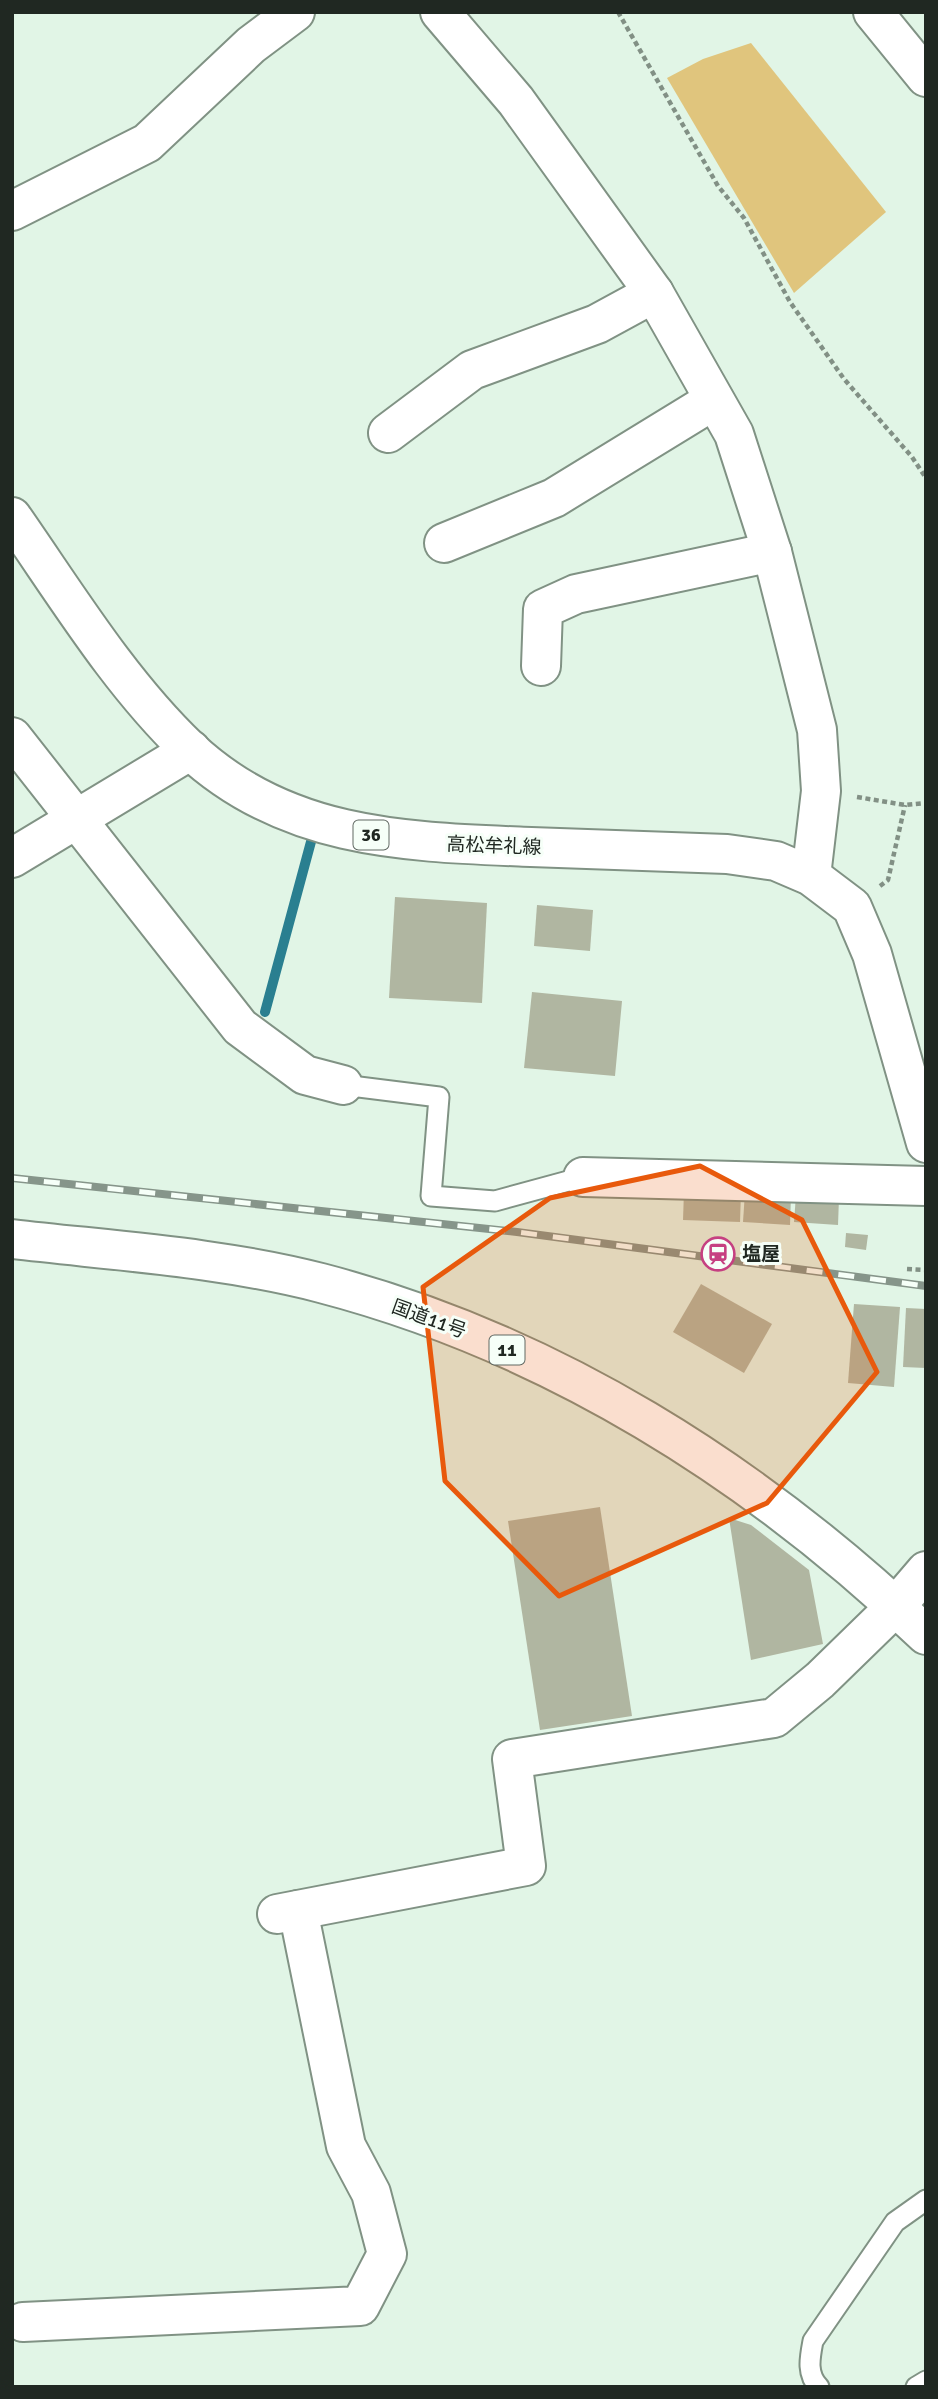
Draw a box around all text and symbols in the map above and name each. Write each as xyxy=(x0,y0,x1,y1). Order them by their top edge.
road number: 36 xyxy=(354,820,388,850)
street label: 高松牟礼線 xyxy=(446,832,542,860)
station icon: 塩屋 xyxy=(699,1235,737,1273)
place label: 塩屋 xyxy=(742,1242,780,1266)
street label: 国道11号 xyxy=(388,1294,470,1344)
road number: 11 xyxy=(490,1336,524,1364)

